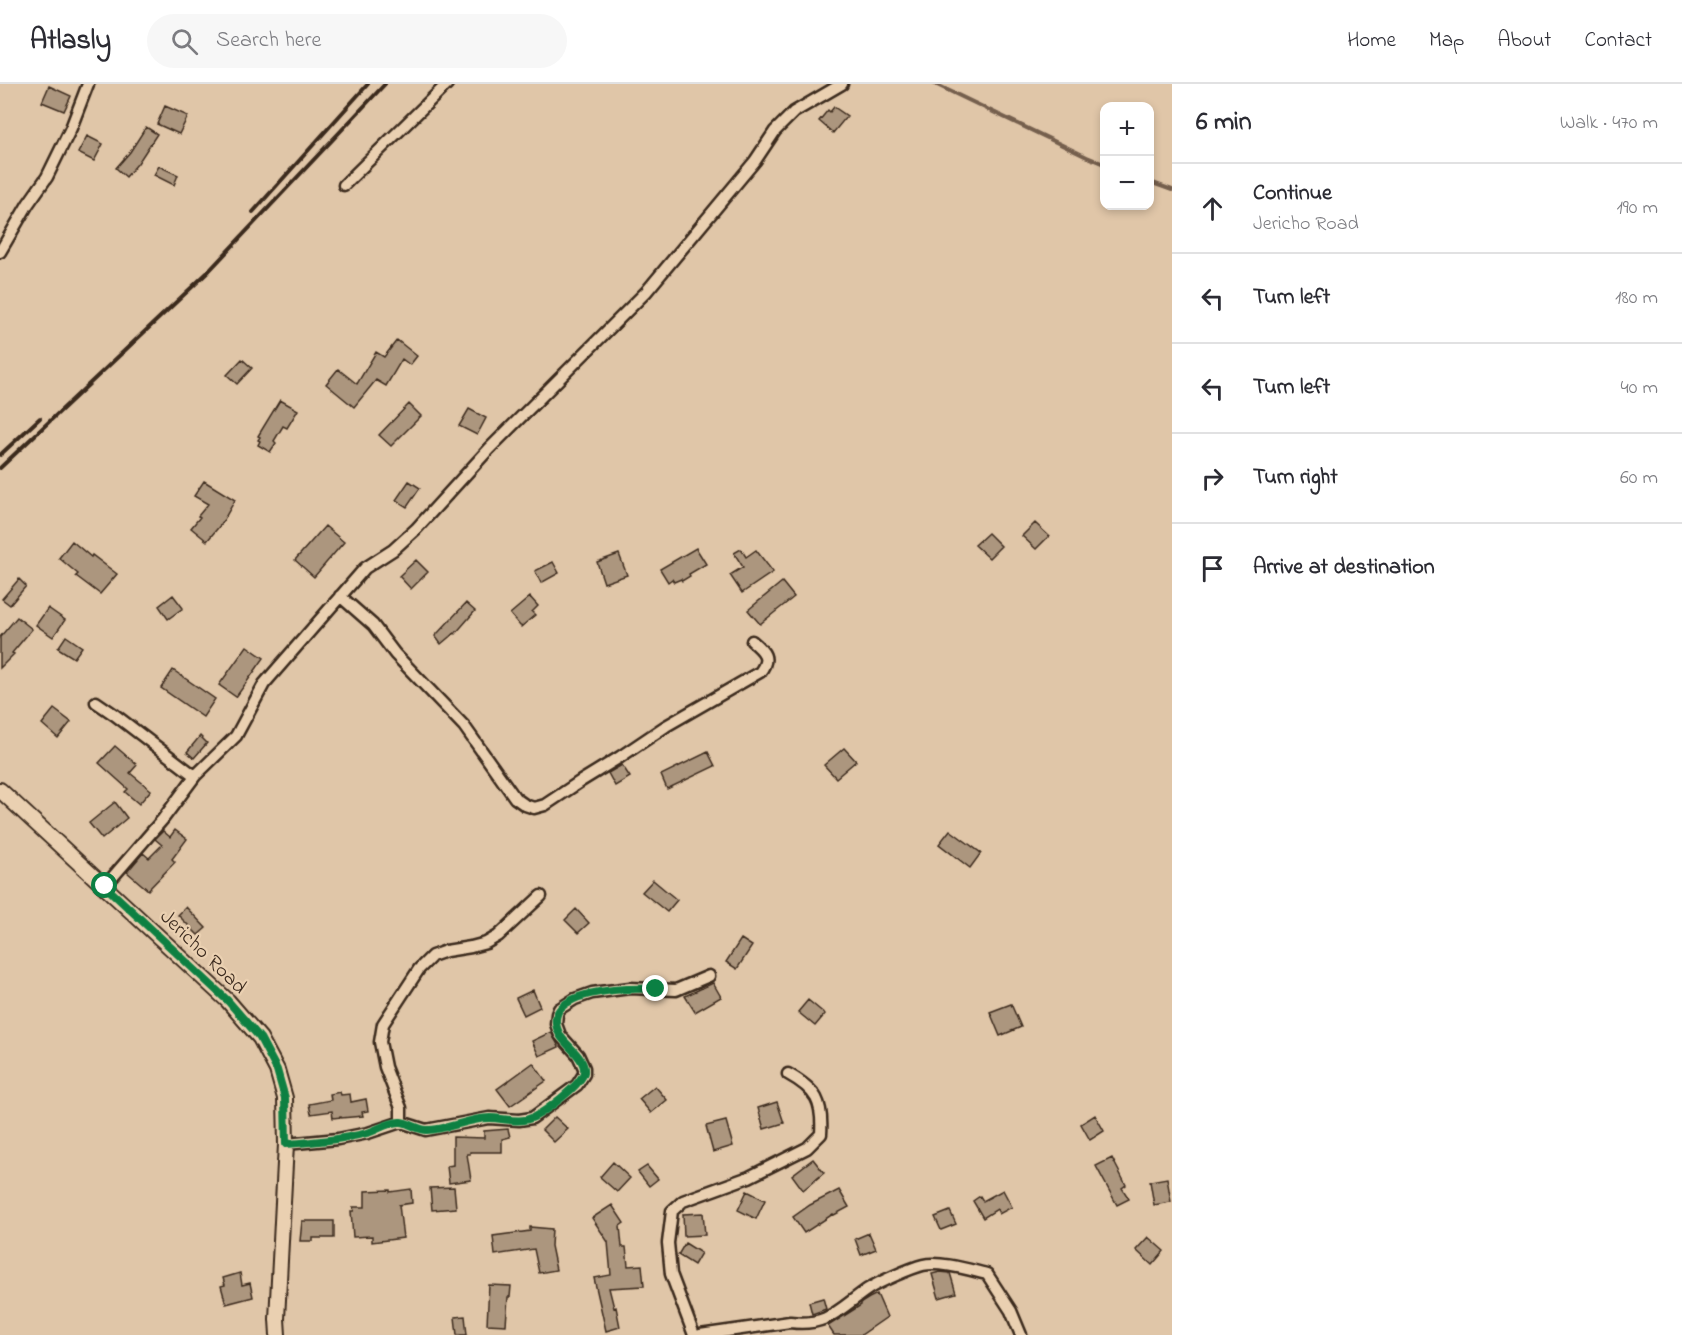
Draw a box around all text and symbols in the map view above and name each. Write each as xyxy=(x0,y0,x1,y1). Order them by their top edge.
search box xyxy=(147,14,567,68)
text: Atlasly xyxy=(30,21,111,62)
icon: search xyxy=(168,25,201,58)
text: Search here xyxy=(216,25,321,57)
text: Home xyxy=(1347,26,1396,56)
text: Map xyxy=(1429,26,1464,56)
text: About xyxy=(1497,26,1551,56)
text: Contact xyxy=(1584,26,1652,56)
map controls xyxy=(1100,102,1154,210)
button: + xyxy=(1100,102,1154,156)
text: 6 min xyxy=(1196,104,1252,142)
text: Walk · 470 m xyxy=(1560,109,1658,138)
button: − xyxy=(1100,156,1154,210)
text: Continue xyxy=(1253,178,1332,210)
icon: ahead xyxy=(1196,192,1229,225)
text: 190 m xyxy=(1616,194,1658,223)
text: Jericho Road xyxy=(1253,210,1359,239)
icon: left xyxy=(1196,282,1229,315)
text: Turn left xyxy=(1253,282,1330,314)
text: 180 m xyxy=(1615,284,1658,313)
icon: left xyxy=(1196,372,1229,405)
text: Turn left xyxy=(1253,372,1330,404)
text: 40 m xyxy=(1621,374,1658,403)
icon: right xyxy=(1196,462,1229,495)
text: Turn right xyxy=(1253,462,1338,494)
text: 60 m xyxy=(1620,464,1658,493)
icon: arrive xyxy=(1196,552,1229,585)
text: Arrive at destination xyxy=(1253,552,1435,584)
route start xyxy=(91,872,117,898)
street label: Jericho Road xyxy=(152,903,253,1002)
route end xyxy=(642,975,668,1001)

